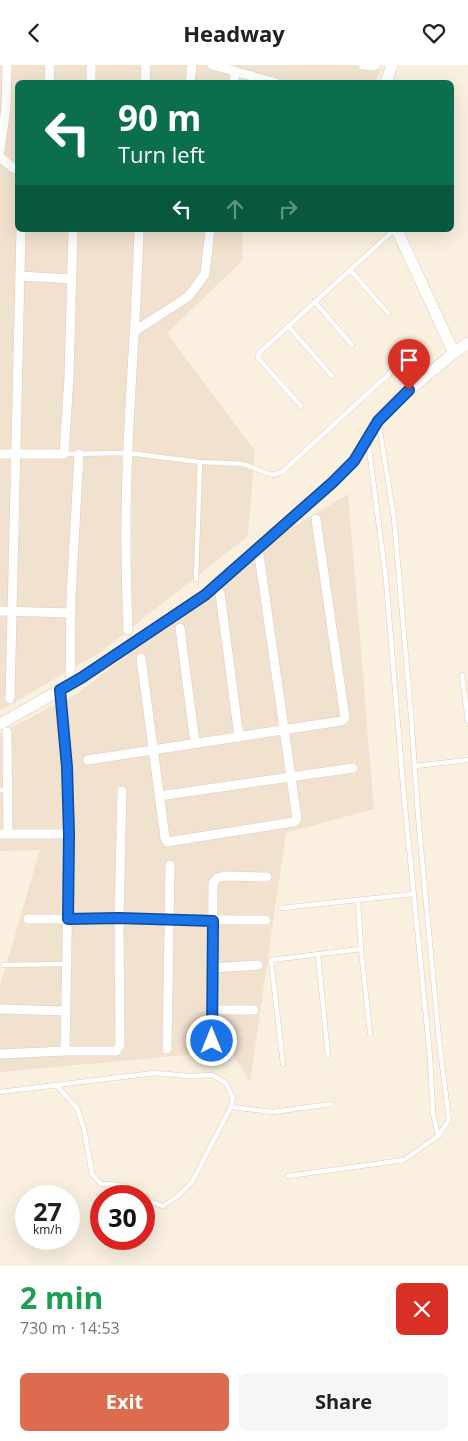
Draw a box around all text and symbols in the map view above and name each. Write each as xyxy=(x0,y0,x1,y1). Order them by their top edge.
text: Headway xyxy=(183,18,285,48)
icon: back xyxy=(20,19,48,47)
icon: heart xyxy=(420,19,448,47)
text: 90 m xyxy=(118,94,201,141)
icon: left xyxy=(35,100,100,165)
text: Turn left xyxy=(118,139,205,169)
icon: left xyxy=(168,195,196,223)
icon: ahead xyxy=(221,195,249,223)
icon: right xyxy=(274,195,302,223)
pin xyxy=(388,339,430,390)
icon: arrive xyxy=(395,346,423,374)
position arrow xyxy=(185,1014,237,1066)
speed limit sign: 30 xyxy=(90,1185,155,1250)
text: 27 xyxy=(33,1194,62,1228)
text: km/h xyxy=(33,1221,62,1238)
text: 2 min xyxy=(20,1277,103,1318)
button: close xyxy=(396,1283,448,1335)
text: 730 m · 14:53 xyxy=(20,1317,120,1339)
button: Exit xyxy=(20,1373,229,1431)
button: Share xyxy=(239,1373,448,1431)

